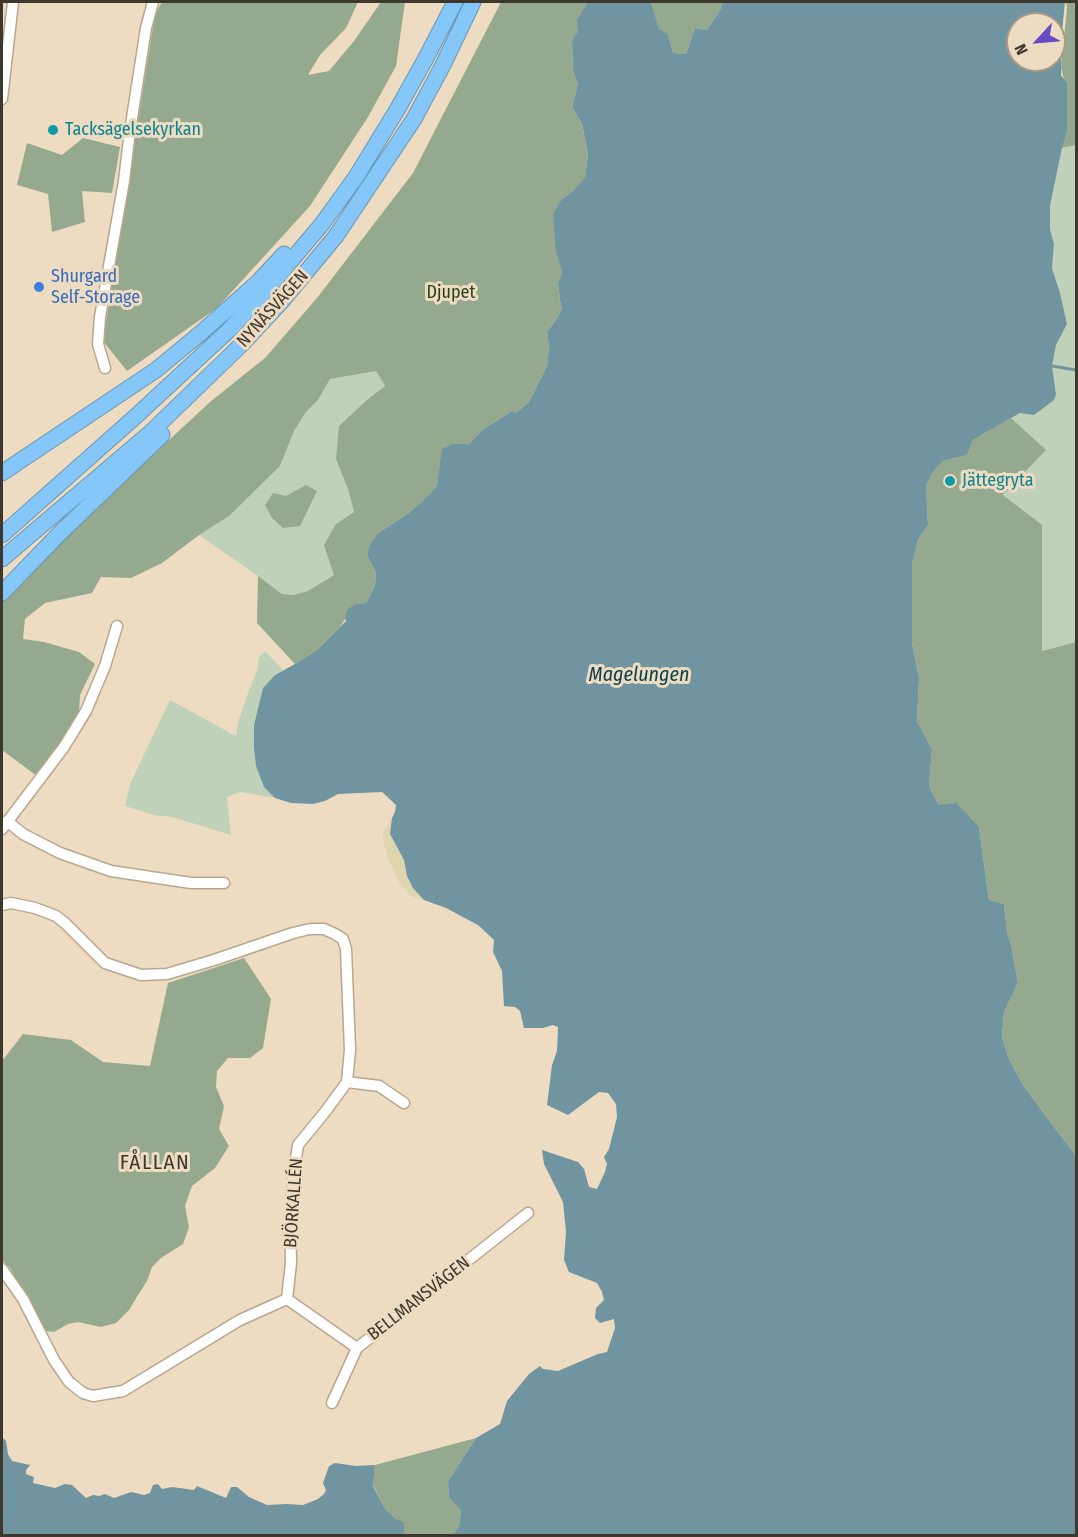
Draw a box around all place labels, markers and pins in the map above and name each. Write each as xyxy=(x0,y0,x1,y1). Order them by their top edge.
place label: Tacksägelsekyrkan xyxy=(65,119,201,141)
marker: Tacksägelsekyrkan xyxy=(46,123,60,137)
place label: Shurgard Self-Storage xyxy=(51,266,140,308)
marker: Shurgard Self-Storage xyxy=(32,280,46,294)
place label: Jättegryta xyxy=(962,470,1033,492)
marker: Jättegryta xyxy=(943,474,957,488)

